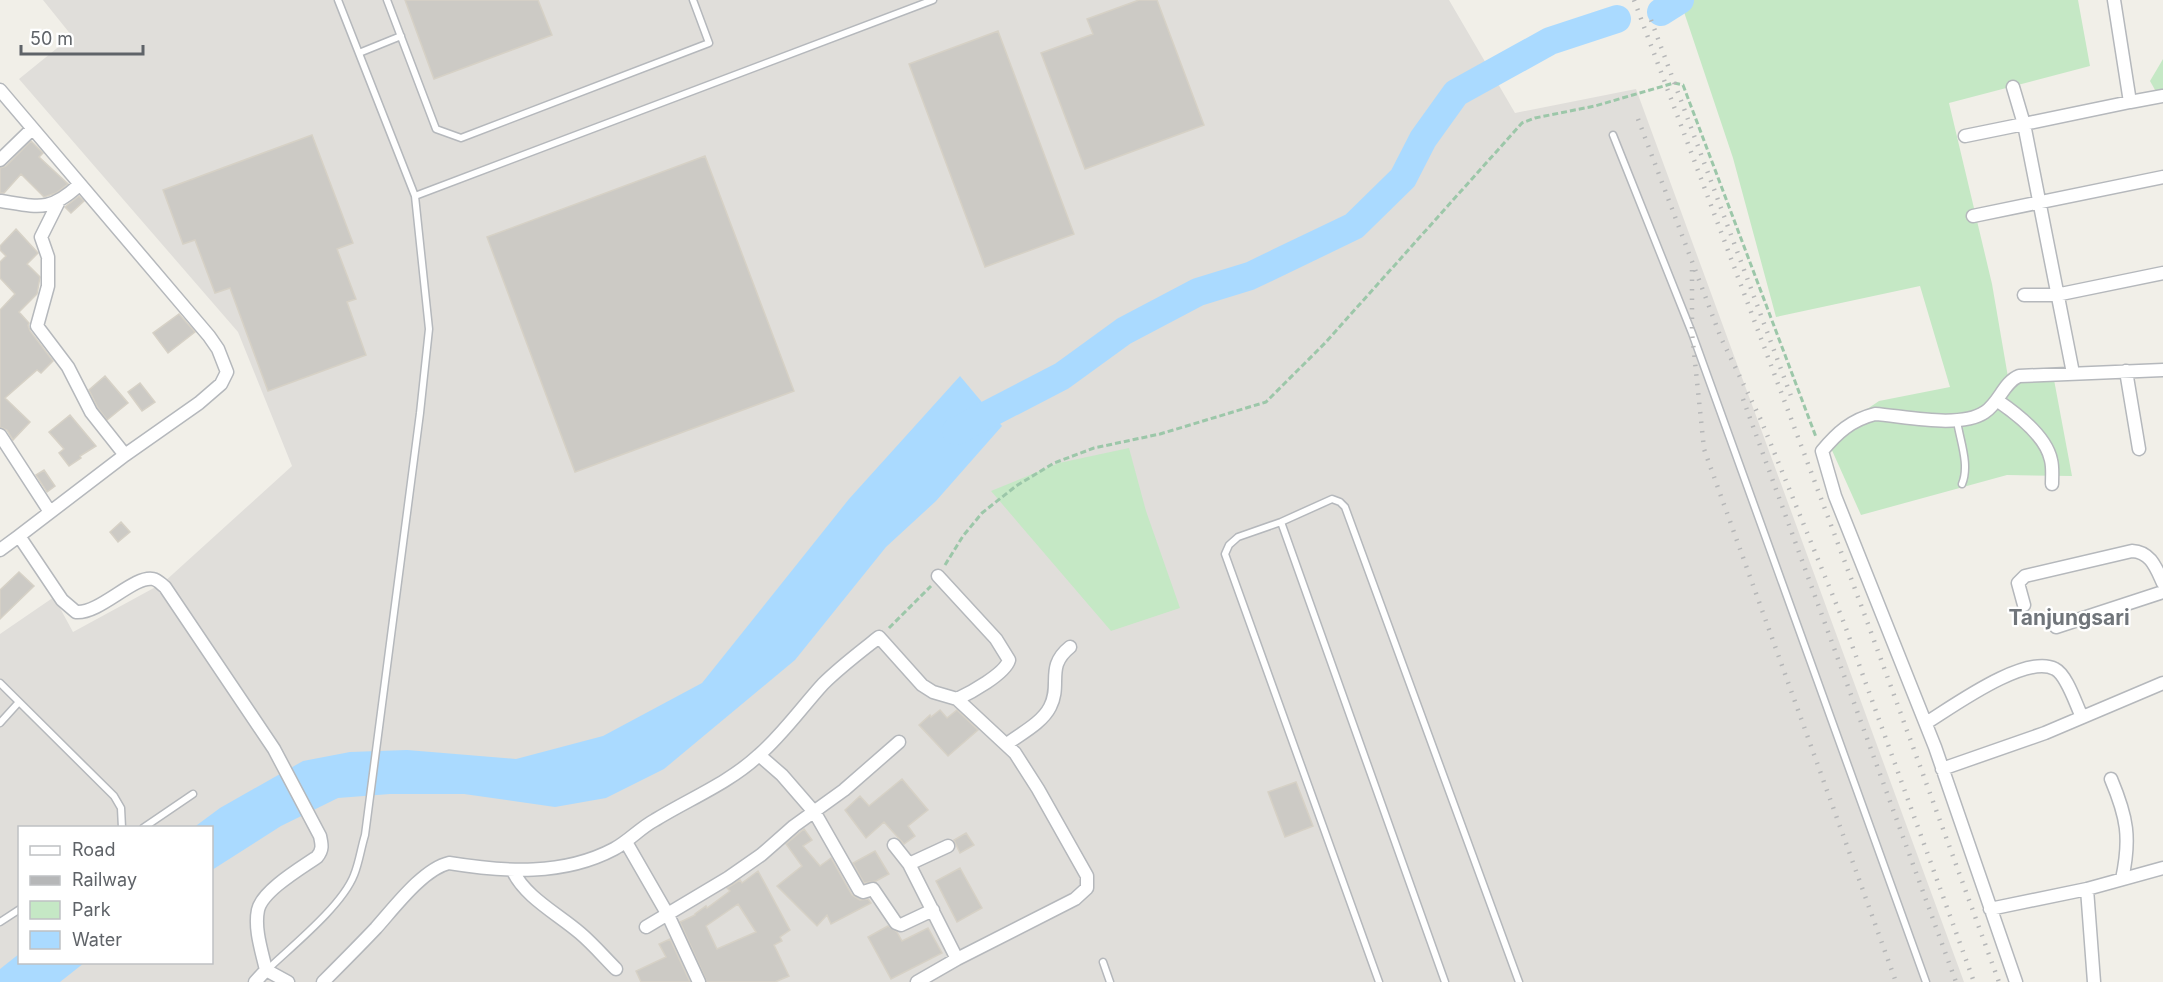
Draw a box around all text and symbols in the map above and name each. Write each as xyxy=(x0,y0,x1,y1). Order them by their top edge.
scale bar xyxy=(21,18,142,56)
text: 50 m xyxy=(30,28,73,49)
district label: Tanjungsari xyxy=(2008,605,2130,630)
legend xyxy=(18,826,213,964)
text: Road xyxy=(72,839,115,860)
text: Railway xyxy=(72,869,137,890)
text: Park xyxy=(72,899,111,920)
text: Water xyxy=(72,929,122,950)

